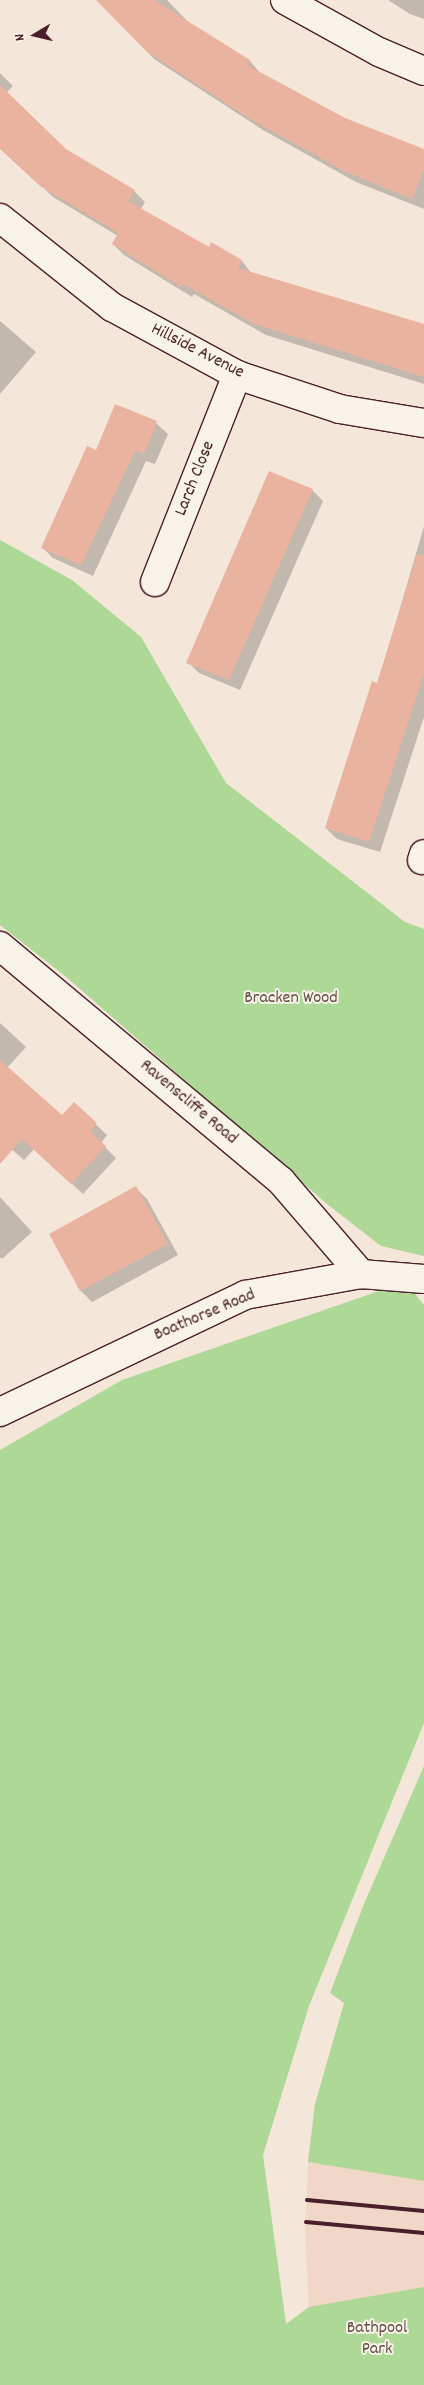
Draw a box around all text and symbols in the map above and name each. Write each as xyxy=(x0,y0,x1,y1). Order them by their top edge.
north arrow xyxy=(10,10,60,60)
text: N xyxy=(10,32,31,42)
street label: Hillside Avenue xyxy=(147,319,247,385)
street label: Larch Close xyxy=(171,438,221,520)
park label: Bracken Wood xyxy=(244,988,338,1010)
street label: Ravenscliffe Road xyxy=(135,1056,241,1150)
street label: Boathorse Road xyxy=(151,1285,259,1347)
park label: Bathpool Park xyxy=(347,2319,407,2362)

